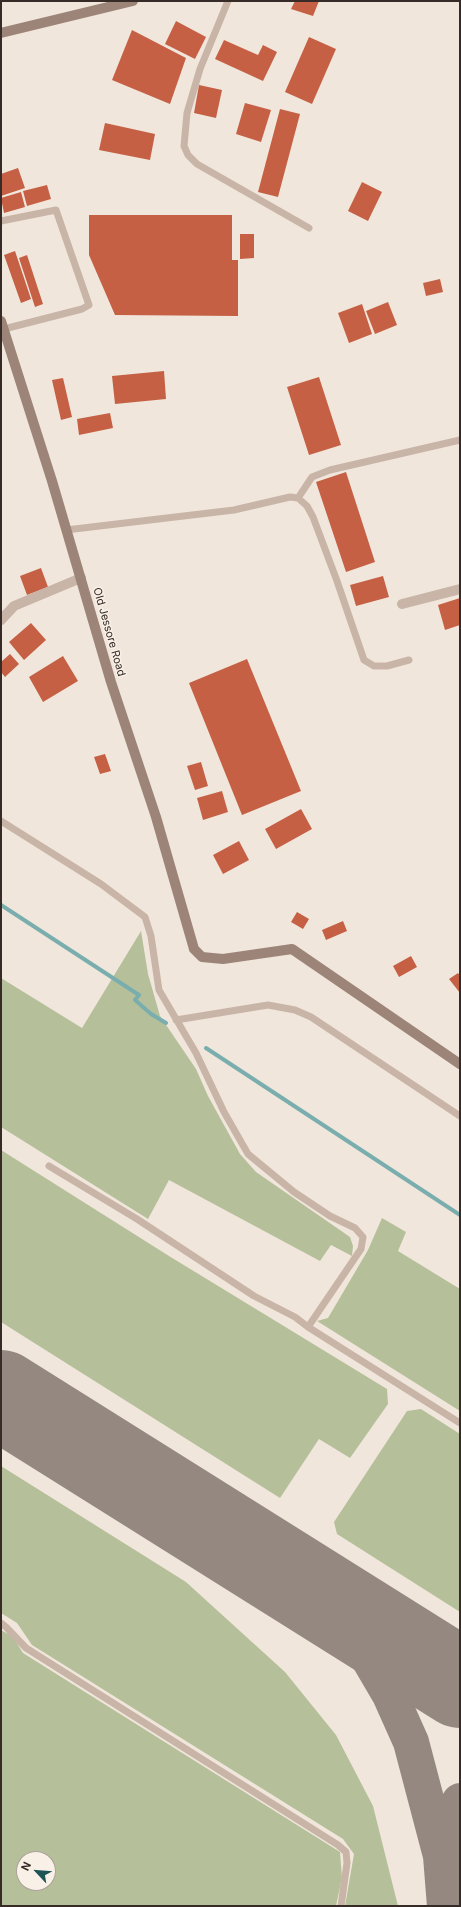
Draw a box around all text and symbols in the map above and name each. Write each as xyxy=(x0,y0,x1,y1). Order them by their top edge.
street label: Old Jessore Road xyxy=(90,586,128,678)
north arrow xyxy=(16,1851,56,1891)
text: N xyxy=(18,1859,34,1873)

